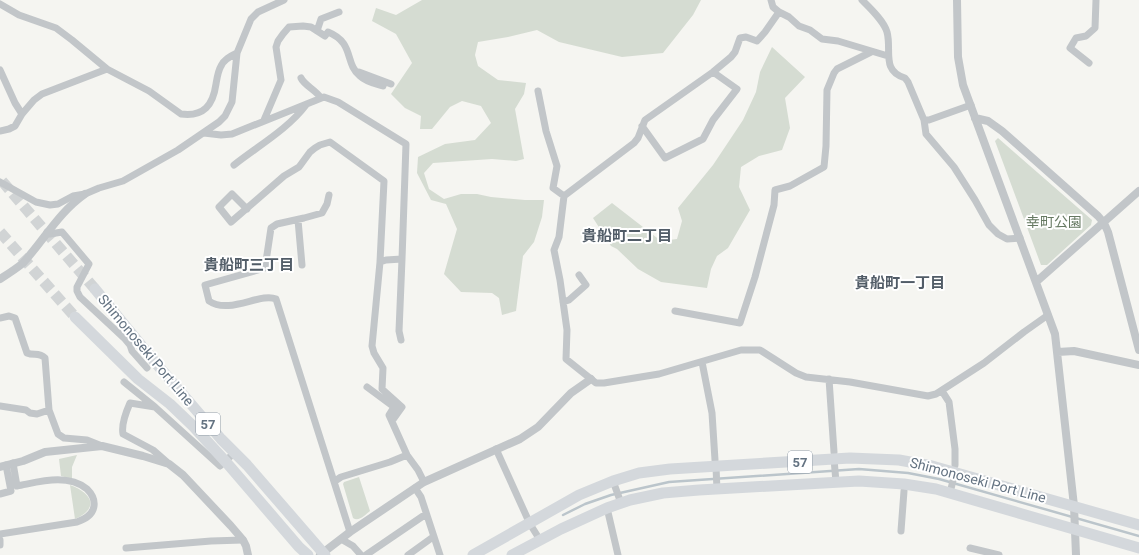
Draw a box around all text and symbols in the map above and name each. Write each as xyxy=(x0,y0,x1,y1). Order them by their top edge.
park label: 幸町公園 xyxy=(1026,214,1082,230)
district label: 貴船町二丁目 xyxy=(582,227,672,245)
district label: 貴船町三丁目 xyxy=(204,256,294,274)
district label: 貴船町一丁目 xyxy=(855,274,945,292)
street label: Shimonoseki Port Line xyxy=(95,291,197,409)
road number: 57 xyxy=(196,413,220,435)
road number: 57 xyxy=(788,451,812,473)
street label: Shimonoseki Port Line xyxy=(908,454,1048,506)

